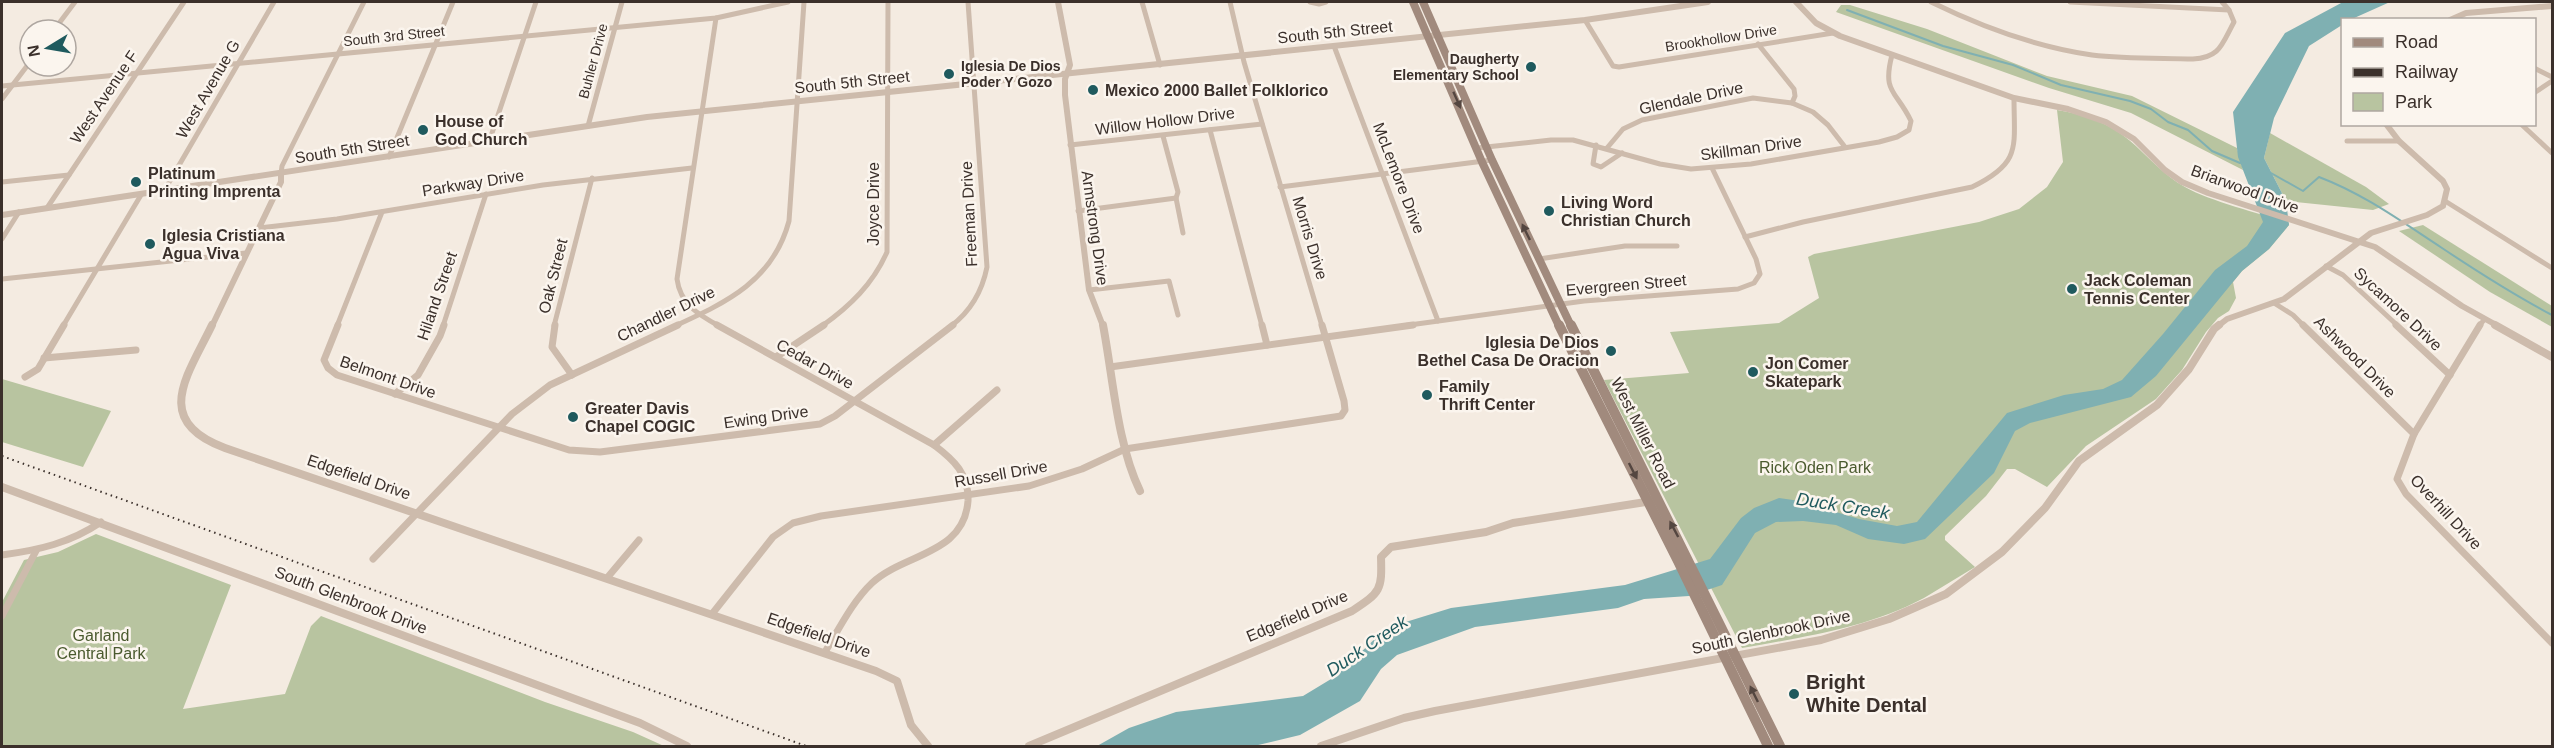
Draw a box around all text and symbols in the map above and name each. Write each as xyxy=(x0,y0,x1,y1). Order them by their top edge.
street label: South 5th Street xyxy=(1277,17,1394,46)
north arrow xyxy=(18,18,78,78)
legend xyxy=(2341,18,2536,126)
street label: Brookhollow Drive xyxy=(1664,21,1778,55)
street label: Buhler Drive xyxy=(575,22,611,100)
street label: South 3rd Street xyxy=(342,23,446,49)
text: Road xyxy=(2395,32,2438,52)
street label: West Avenue G xyxy=(173,37,243,141)
text: N xyxy=(24,43,43,58)
street label: West Avenue F xyxy=(67,47,141,146)
place label: Daugherty Elementary School xyxy=(1393,51,1519,83)
place label: Iglesia De Dios Poder Y Gozo xyxy=(961,58,1061,90)
marker: Daugherty Elementary School xyxy=(1524,60,1538,74)
text: Railway xyxy=(2395,62,2458,82)
street label: South 5th Street xyxy=(794,67,911,96)
marker: Iglesia De Dios Poder Y Gozo xyxy=(942,67,956,81)
street label: Glendale Drive xyxy=(1637,79,1745,117)
place label: Mexico 2000 Ballet Folklorico xyxy=(1105,82,1328,99)
marker: Mexico 2000 Ballet Folklorico xyxy=(1086,83,1100,97)
one-way arrow xyxy=(1452,91,1462,109)
text: Park xyxy=(2395,92,2433,112)
street label: Willow Hollow Drive xyxy=(1094,104,1236,138)
place label: House of God Church xyxy=(435,113,527,148)
street label: McLemore Drive xyxy=(1370,120,1428,236)
marker: House of God Church xyxy=(416,123,430,137)
street label: South 5th Street xyxy=(294,131,411,166)
street label: Skillman Drive xyxy=(1699,132,1803,164)
street label: Freeman Drive xyxy=(958,161,980,267)
street label: Joyce Drive xyxy=(865,162,882,246)
street label: Briarwood Drive xyxy=(2189,162,2301,216)
place label: Platinum Printing Imprenta xyxy=(148,165,281,200)
street label: Parkway Drive xyxy=(421,167,525,199)
street label: Armstrong Drive xyxy=(1079,170,1111,287)
marker: Platinum Printing Imprenta xyxy=(129,175,143,189)
street label: Morris Drive xyxy=(1289,194,1331,282)
place label: Living Word Christian Church xyxy=(1561,194,1691,229)
marker: Living Word Christian Church xyxy=(1542,204,1556,218)
one-way arrow xyxy=(1522,224,1531,241)
place label: Iglesia Cristiana Agua Viva xyxy=(162,227,285,262)
street label: Oak Street xyxy=(536,236,571,315)
marker: Iglesia Cristiana Agua Viva xyxy=(143,237,157,251)
street label: Hiland Street xyxy=(414,249,460,342)
street label: Sycamore Drive xyxy=(2351,264,2445,354)
street label: Evergreen Street xyxy=(1565,271,1688,299)
place label: Jack Coleman Tennis Center xyxy=(2084,272,2192,307)
marker: Jack Coleman Tennis Center xyxy=(2065,282,2079,296)
street label: Chandler Drive xyxy=(614,283,718,345)
street label: Ashwood Drive xyxy=(2311,313,2399,401)
place label: Iglesia De Dios Bethel Casa De Oracion xyxy=(1418,334,1599,369)
street label: Cedar Drive xyxy=(774,336,857,392)
marker: Iglesia De Dios Bethel Casa De Oracion xyxy=(1604,344,1618,358)
street label: Belmont Drive xyxy=(338,353,438,401)
place label: Jon Comer Skatepark xyxy=(1765,355,1849,390)
marker: Jon Comer Skatepark xyxy=(1746,365,1760,379)
street label: West Miller Road xyxy=(1608,375,1678,491)
place label: Family Thrift Center xyxy=(1439,378,1535,413)
marker: Family Thrift Center xyxy=(1420,388,1434,402)
place label: Greater Davis Chapel COGIC xyxy=(585,400,696,435)
street label: Ewing Drive xyxy=(723,403,810,431)
marker: Greater Davis Chapel COGIC xyxy=(566,410,580,424)
street label: Edgefield Drive xyxy=(305,451,413,503)
street label: Russell Drive xyxy=(953,457,1049,491)
park label: Rick Oden Park xyxy=(1759,459,1872,476)
one-way arrow xyxy=(1627,462,1637,480)
street label: Overhill Drive xyxy=(2407,471,2485,553)
water label: Duck Creek xyxy=(1795,489,1892,523)
one-way arrow xyxy=(1669,521,1679,538)
street label: South Glenbrook Drive xyxy=(272,563,430,637)
street label: Edgefield Drive xyxy=(1244,587,1350,645)
street label: South Glenbrook Drive xyxy=(1690,607,1852,657)
street label: Edgefield Drive xyxy=(765,609,873,661)
water label: Duck Creek xyxy=(1322,611,1412,681)
park label: Garland Central Park xyxy=(57,627,146,662)
place label: Bright White Dental xyxy=(1806,671,1927,716)
one-way arrow xyxy=(1750,685,1760,703)
marker: Bright White Dental xyxy=(1787,687,1801,701)

